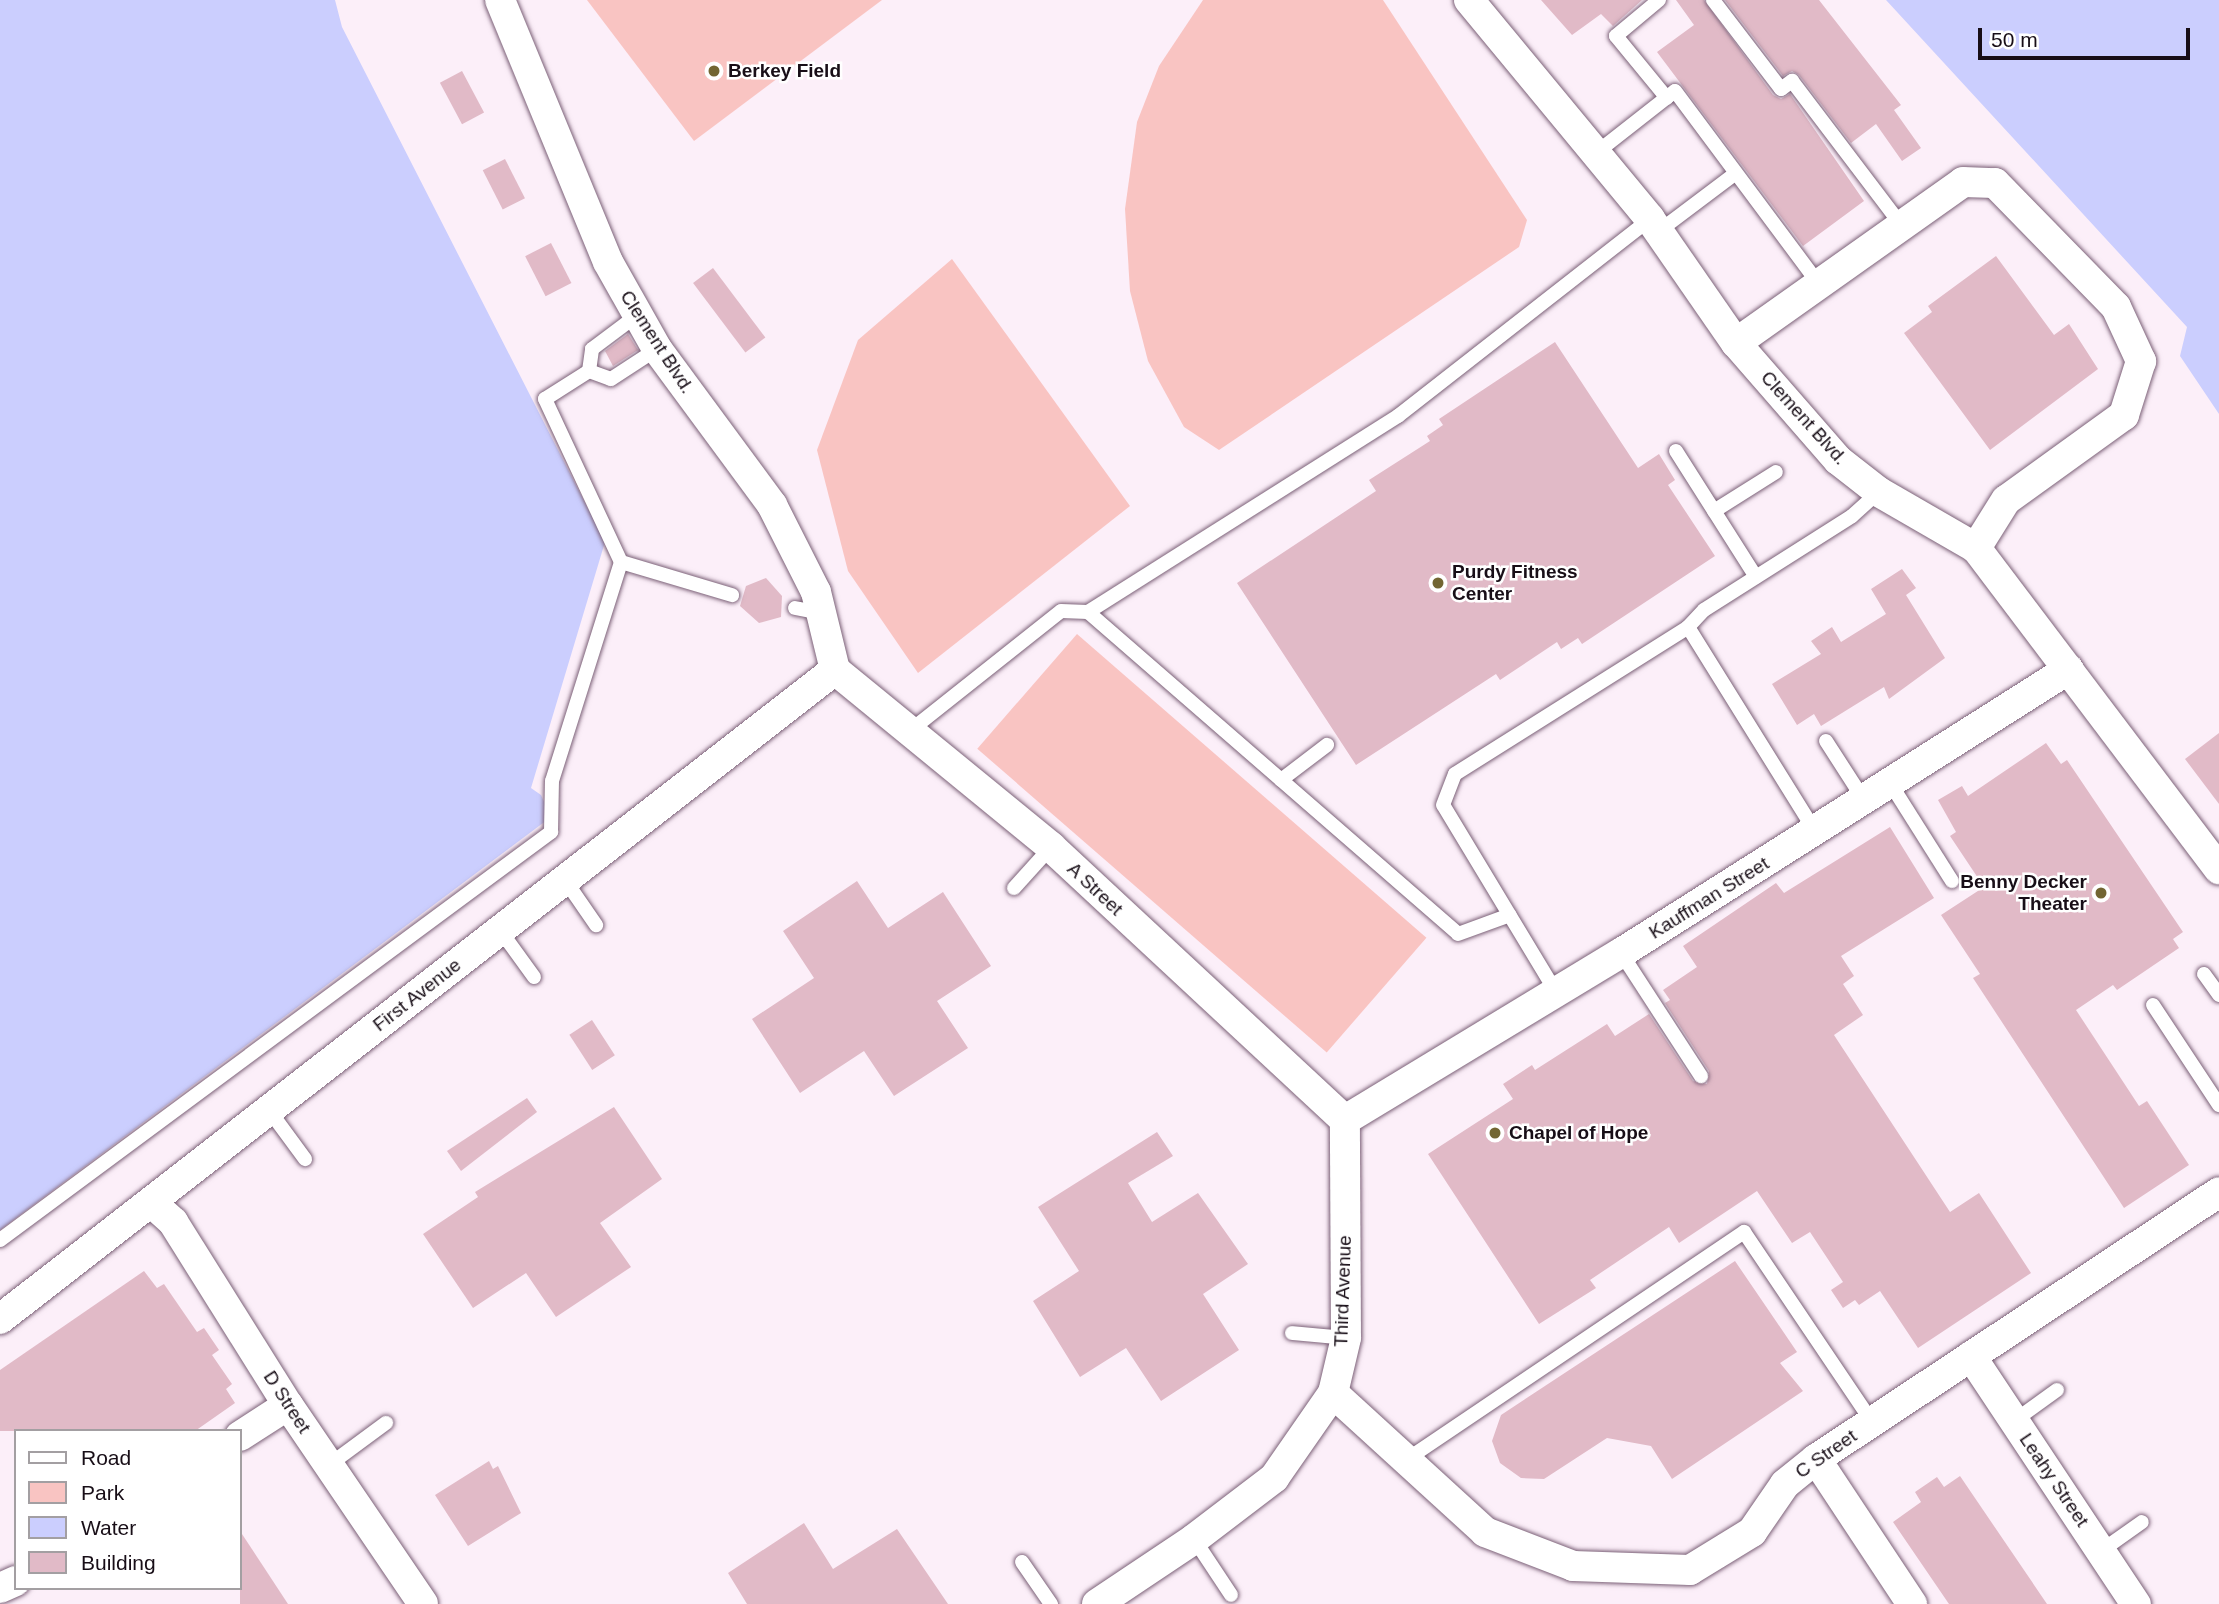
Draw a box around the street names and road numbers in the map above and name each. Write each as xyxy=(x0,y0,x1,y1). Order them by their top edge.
street label: Clement Blvd. xyxy=(615,286,699,398)
street label: Clement Blvd. xyxy=(1756,366,1852,470)
street label: Kauffman Street xyxy=(1645,852,1773,944)
street label: A Street xyxy=(1062,857,1128,921)
street label: First Avenue xyxy=(368,953,466,1037)
street label: Third Avenue xyxy=(1330,1234,1356,1348)
street label: D Street xyxy=(258,1367,316,1437)
street label: C Street xyxy=(1791,1425,1861,1483)
street label: Leahy Street xyxy=(2014,1429,2094,1531)

